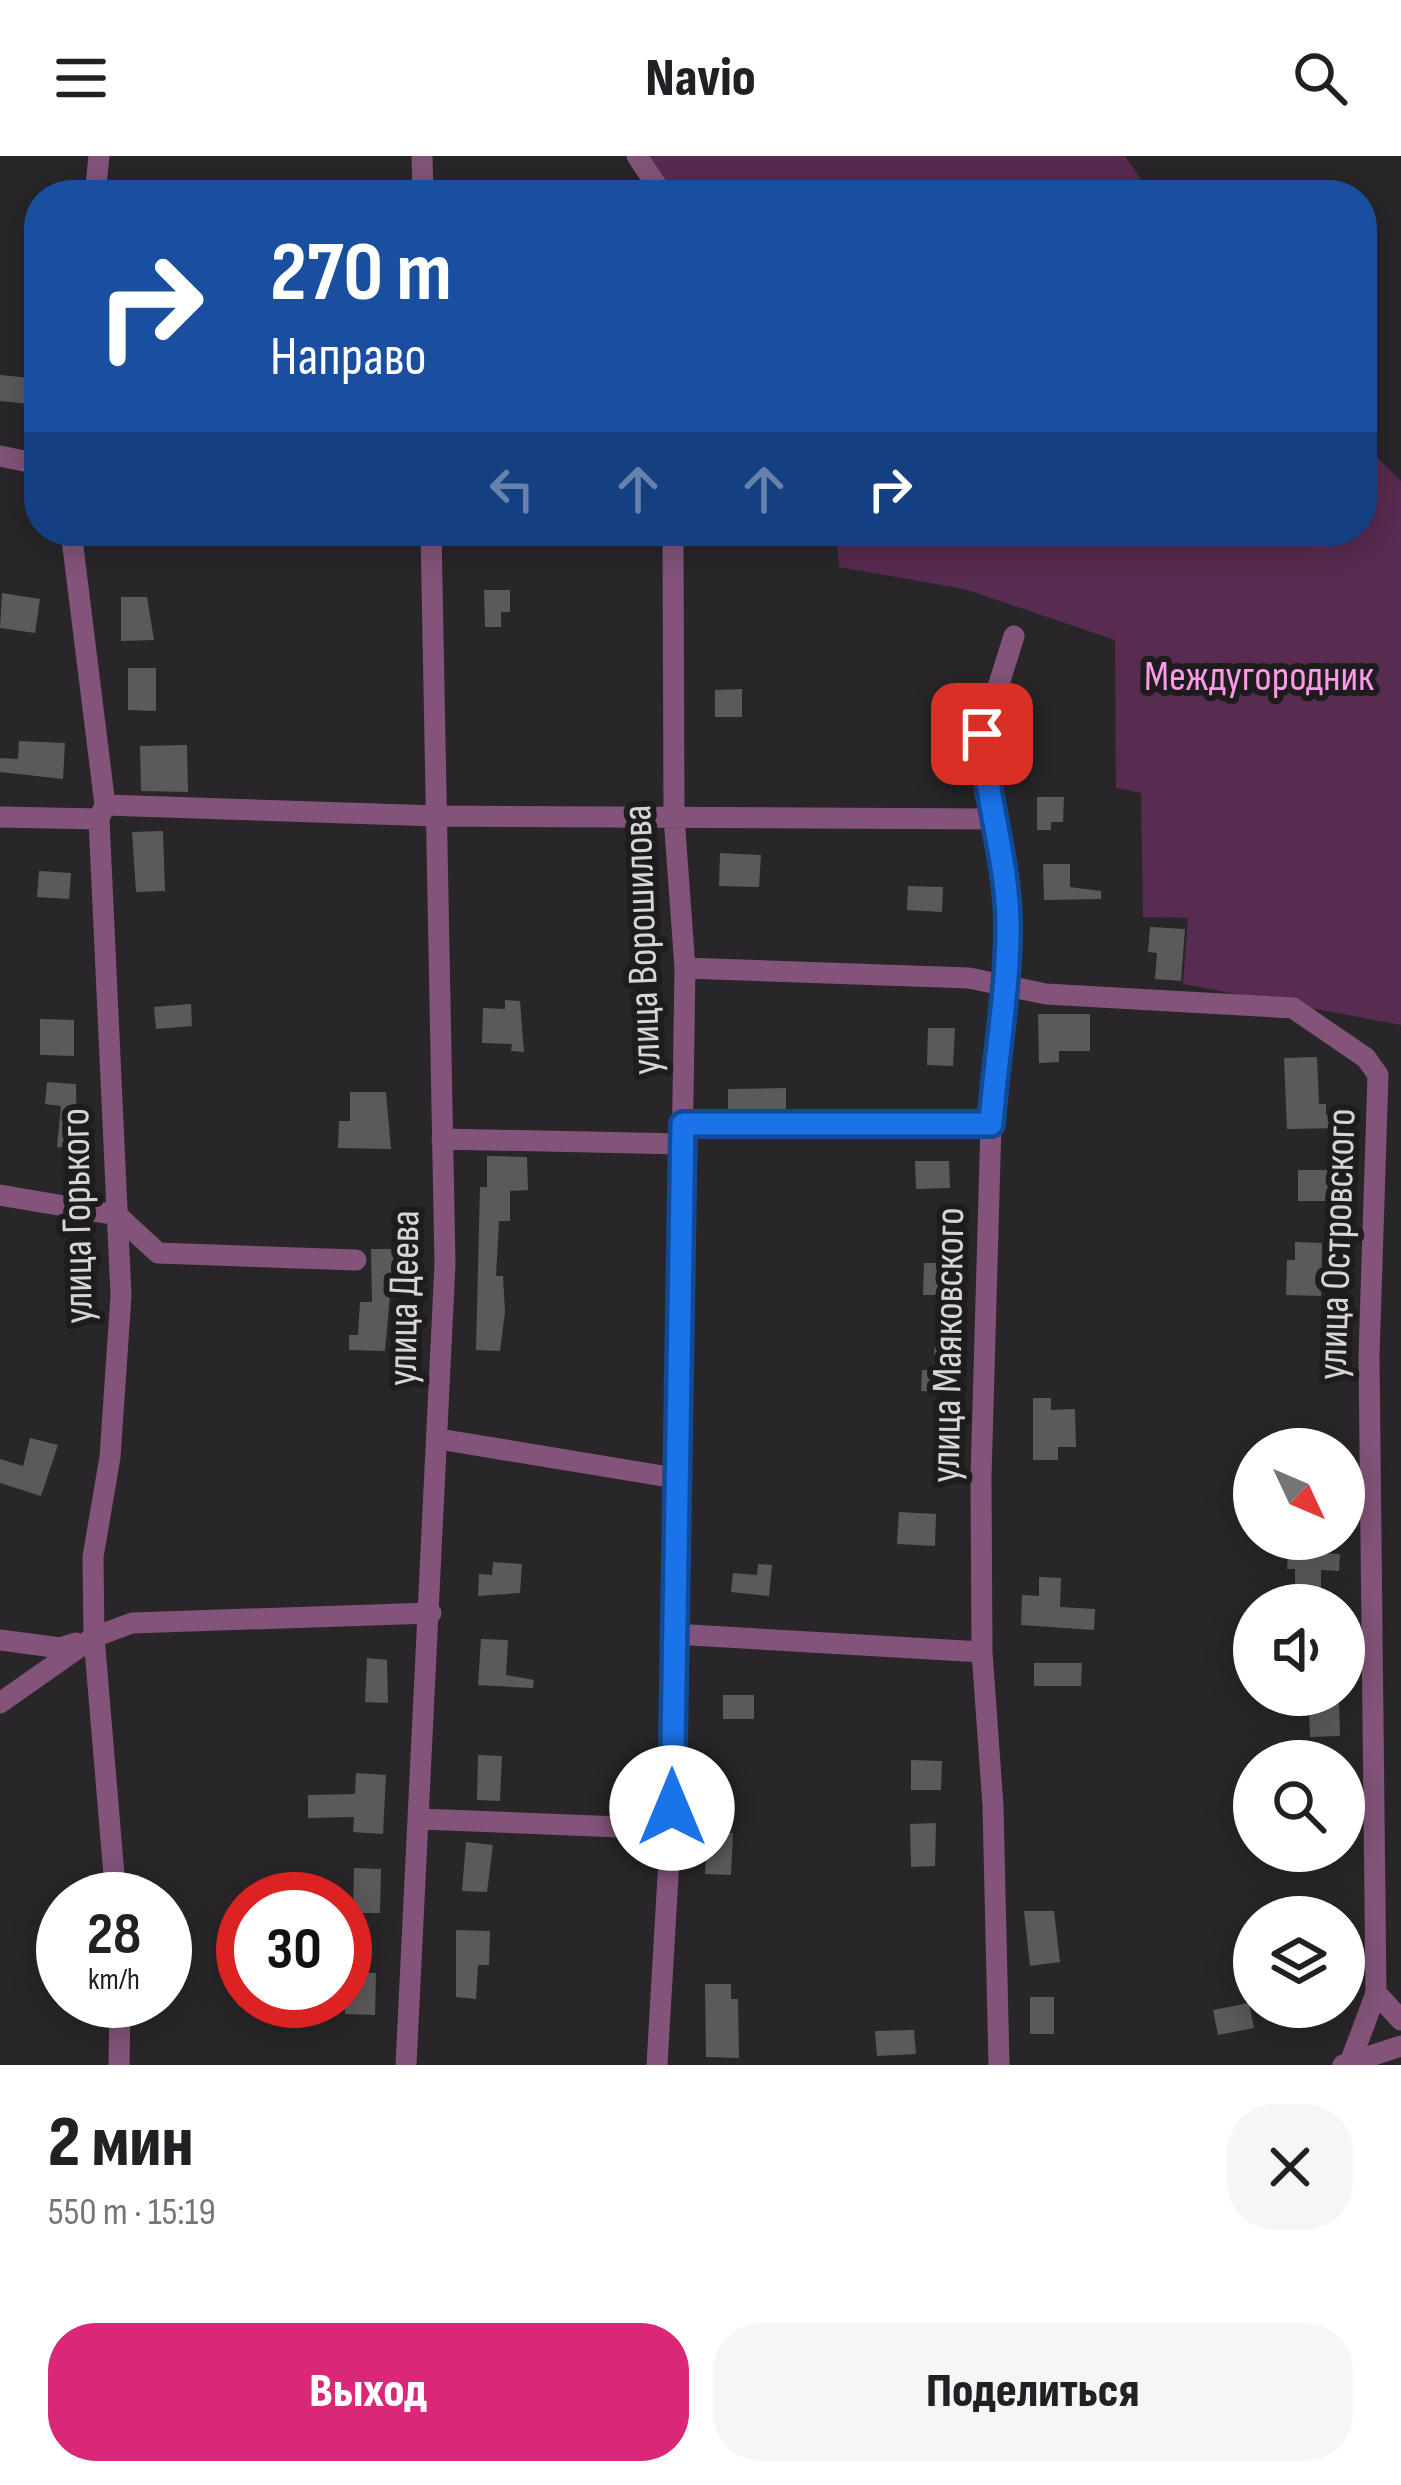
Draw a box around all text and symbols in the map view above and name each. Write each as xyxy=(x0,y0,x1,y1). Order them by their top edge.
icon: menu xyxy=(48,45,114,111)
icon: search xyxy=(1287,45,1353,111)
text: Navio xyxy=(645,46,756,111)
text: 270 m xyxy=(270,223,452,324)
icon: right xyxy=(72,228,228,384)
text: Направо xyxy=(270,325,427,390)
icon: left xyxy=(479,456,545,522)
icon: ahead xyxy=(605,456,671,522)
icon: ahead xyxy=(731,456,797,522)
icon: right xyxy=(857,456,923,522)
park label: Междугородник xyxy=(1144,652,1374,703)
pin xyxy=(931,683,1033,785)
icon: arrive xyxy=(949,701,1015,767)
street label: улица Ворошилова xyxy=(612,804,673,1076)
street label: улица Островского xyxy=(1307,1107,1368,1381)
street label: улица Горького xyxy=(50,1108,105,1324)
street label: улица Маяковского xyxy=(921,1207,976,1483)
street label: улица Деева xyxy=(377,1210,432,1387)
north arrow xyxy=(1233,1428,1365,1560)
map controls xyxy=(1233,1428,1365,2028)
button: sound xyxy=(1233,1584,1365,1716)
button: search xyxy=(1233,1740,1365,1872)
position arrow xyxy=(609,1745,735,1871)
speed limit sign: 30 xyxy=(216,1872,372,2028)
button: layers xyxy=(1233,1896,1365,2028)
text: 28 xyxy=(87,1899,141,1971)
text: km/h xyxy=(88,1962,140,1998)
text: 2 мин xyxy=(48,2100,194,2187)
button: close xyxy=(1227,2104,1353,2230)
text: 550 m · 15:19 xyxy=(48,2189,216,2236)
button: Выход xyxy=(48,2323,689,2461)
button: Поделиться xyxy=(713,2323,1353,2461)

